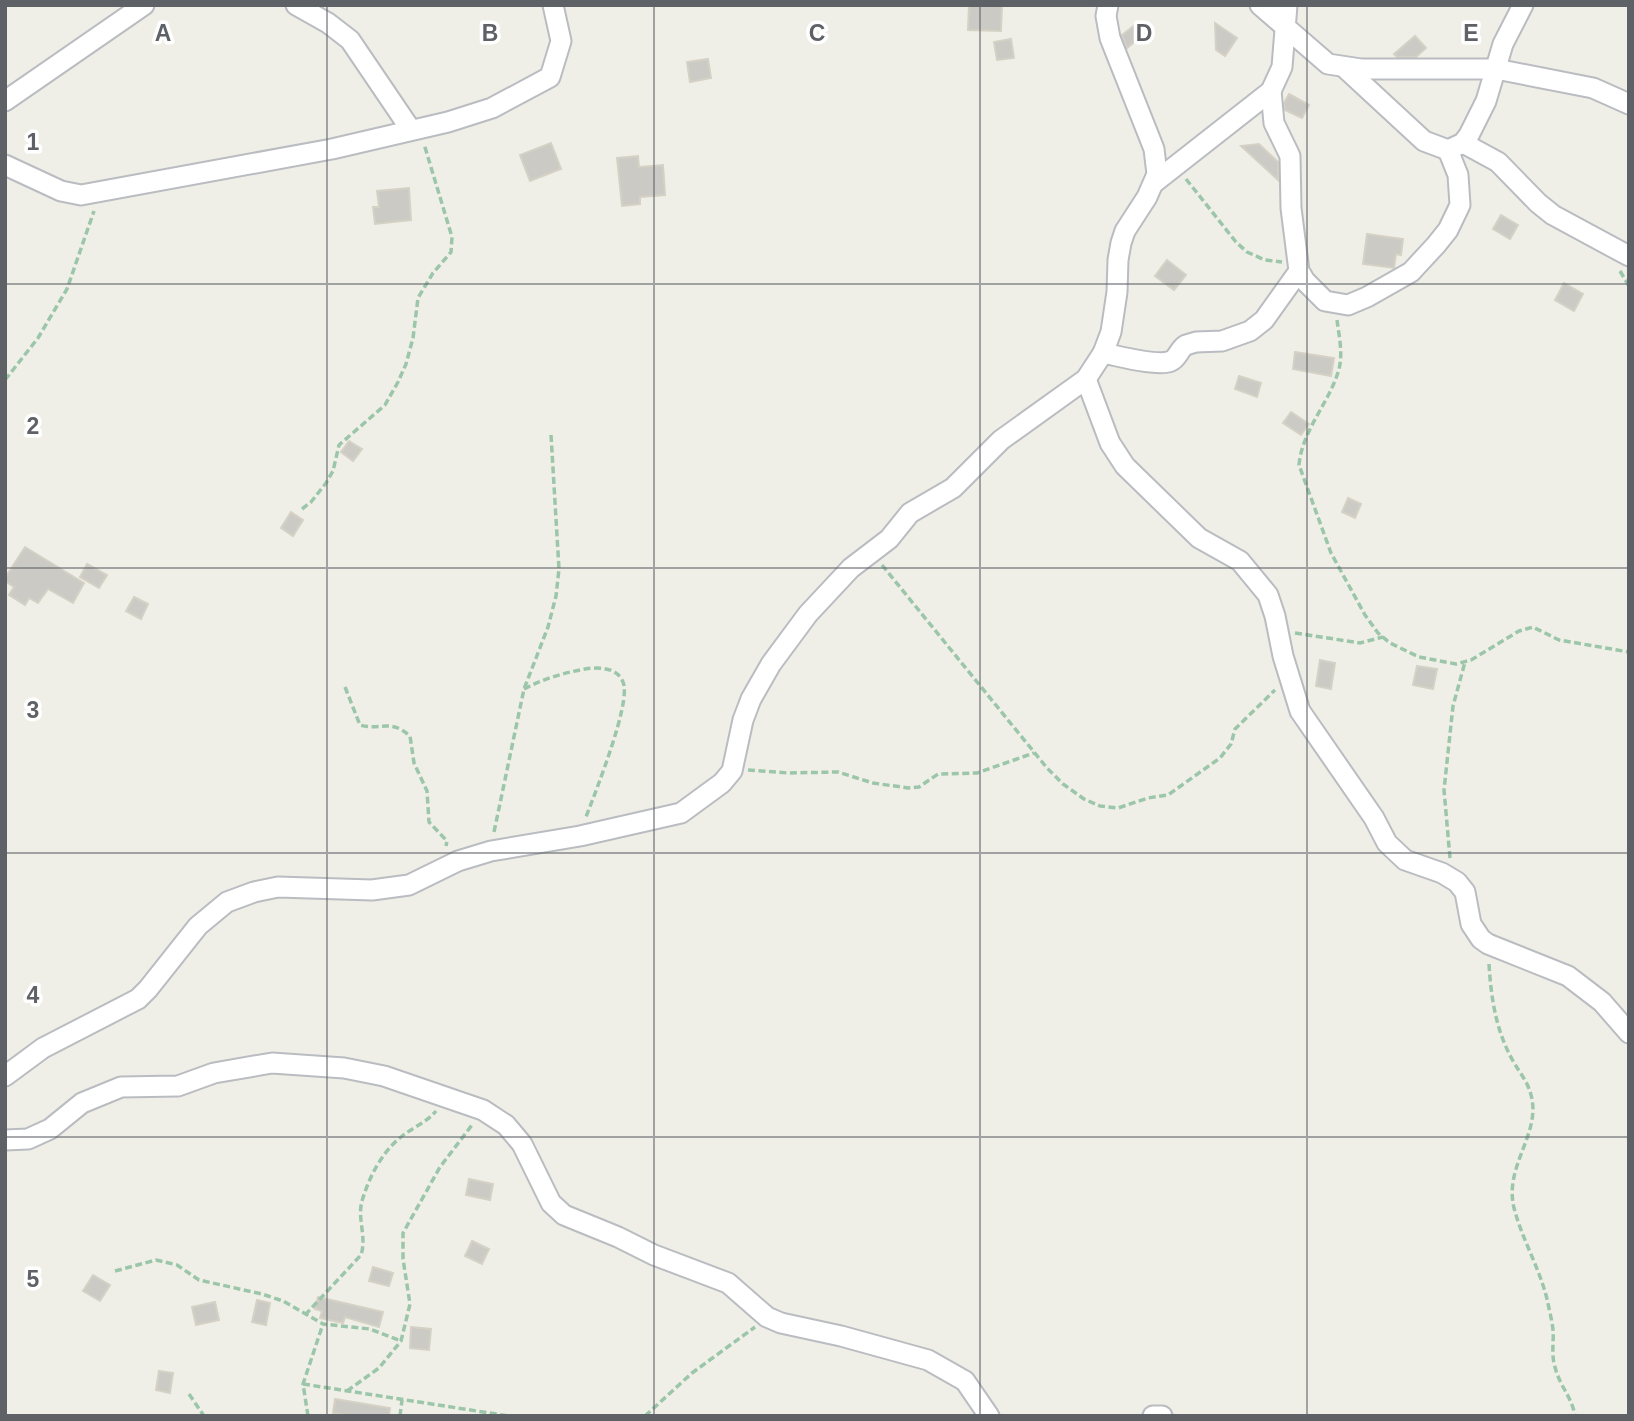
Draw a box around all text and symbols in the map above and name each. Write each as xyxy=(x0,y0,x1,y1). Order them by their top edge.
text: A xyxy=(155,20,171,46)
text: B xyxy=(482,20,498,46)
text: C xyxy=(809,20,825,46)
text: D xyxy=(1136,20,1152,46)
text: E xyxy=(1463,20,1479,46)
text: 1 xyxy=(27,129,40,155)
text: 2 xyxy=(27,413,39,439)
text: 3 xyxy=(27,697,39,723)
text: 4 xyxy=(27,982,40,1008)
text: 5 xyxy=(27,1266,40,1292)

